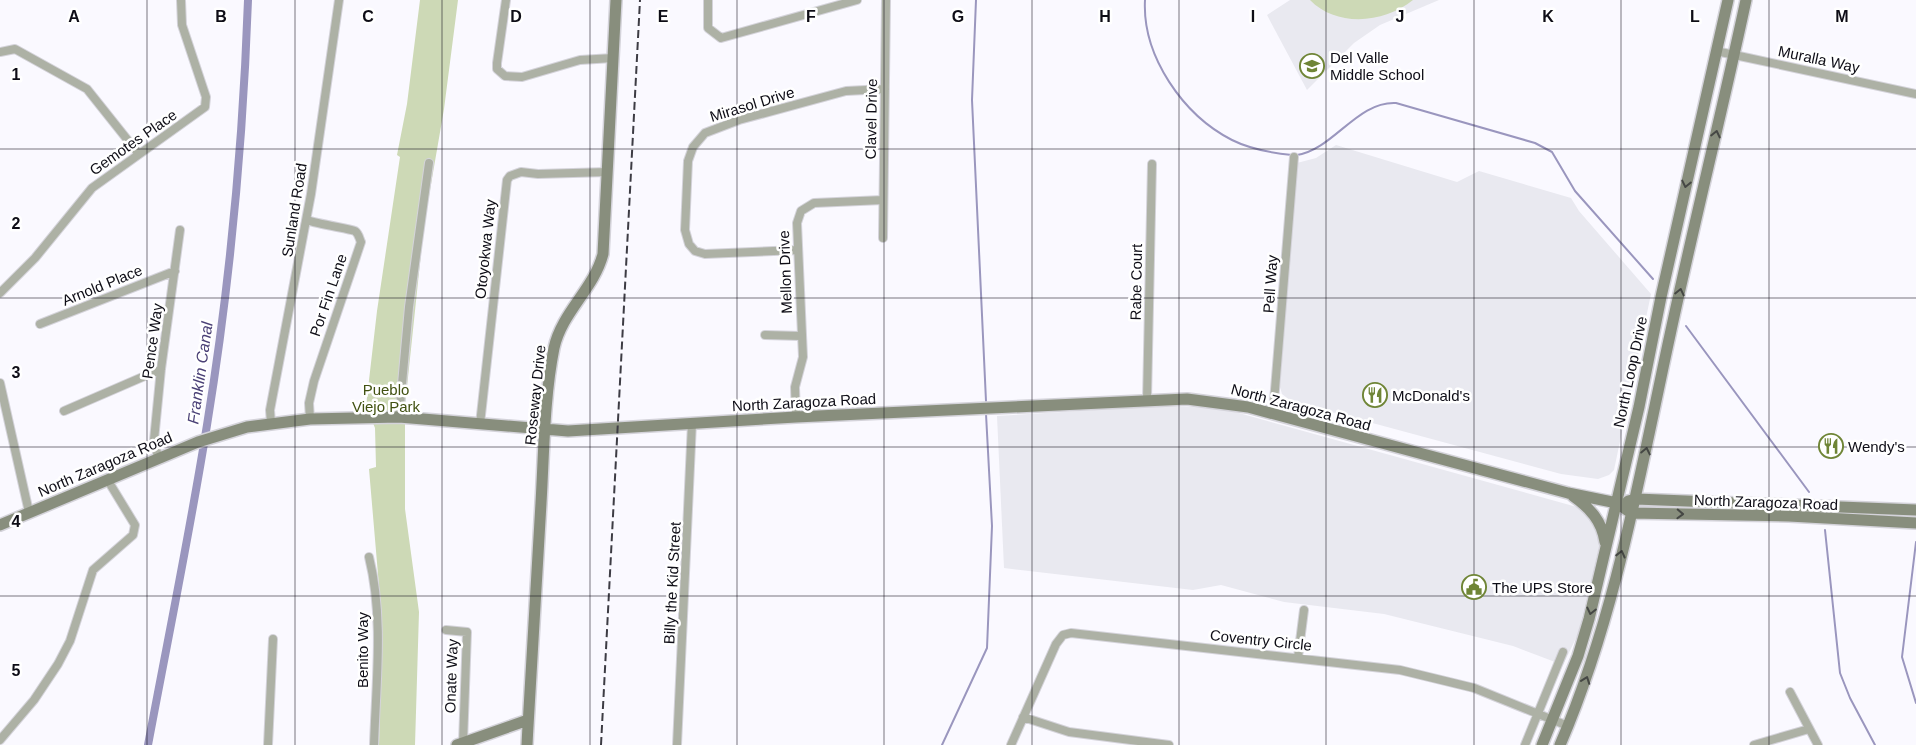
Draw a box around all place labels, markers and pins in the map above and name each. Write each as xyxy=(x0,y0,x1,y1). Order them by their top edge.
place label: Del Valle Middle School xyxy=(1330,49,1424,83)
school or university icon: Del Valle Middle School xyxy=(1299,53,1325,79)
restaurant icon: McDonald's xyxy=(1362,382,1388,408)
place label: McDonald's xyxy=(1392,387,1470,404)
restaurant icon: Wendy's xyxy=(1818,433,1844,459)
place label: Wendy's xyxy=(1848,438,1905,455)
public building icon: The UPS Store xyxy=(1461,574,1487,600)
place label: The UPS Store xyxy=(1492,579,1593,596)

